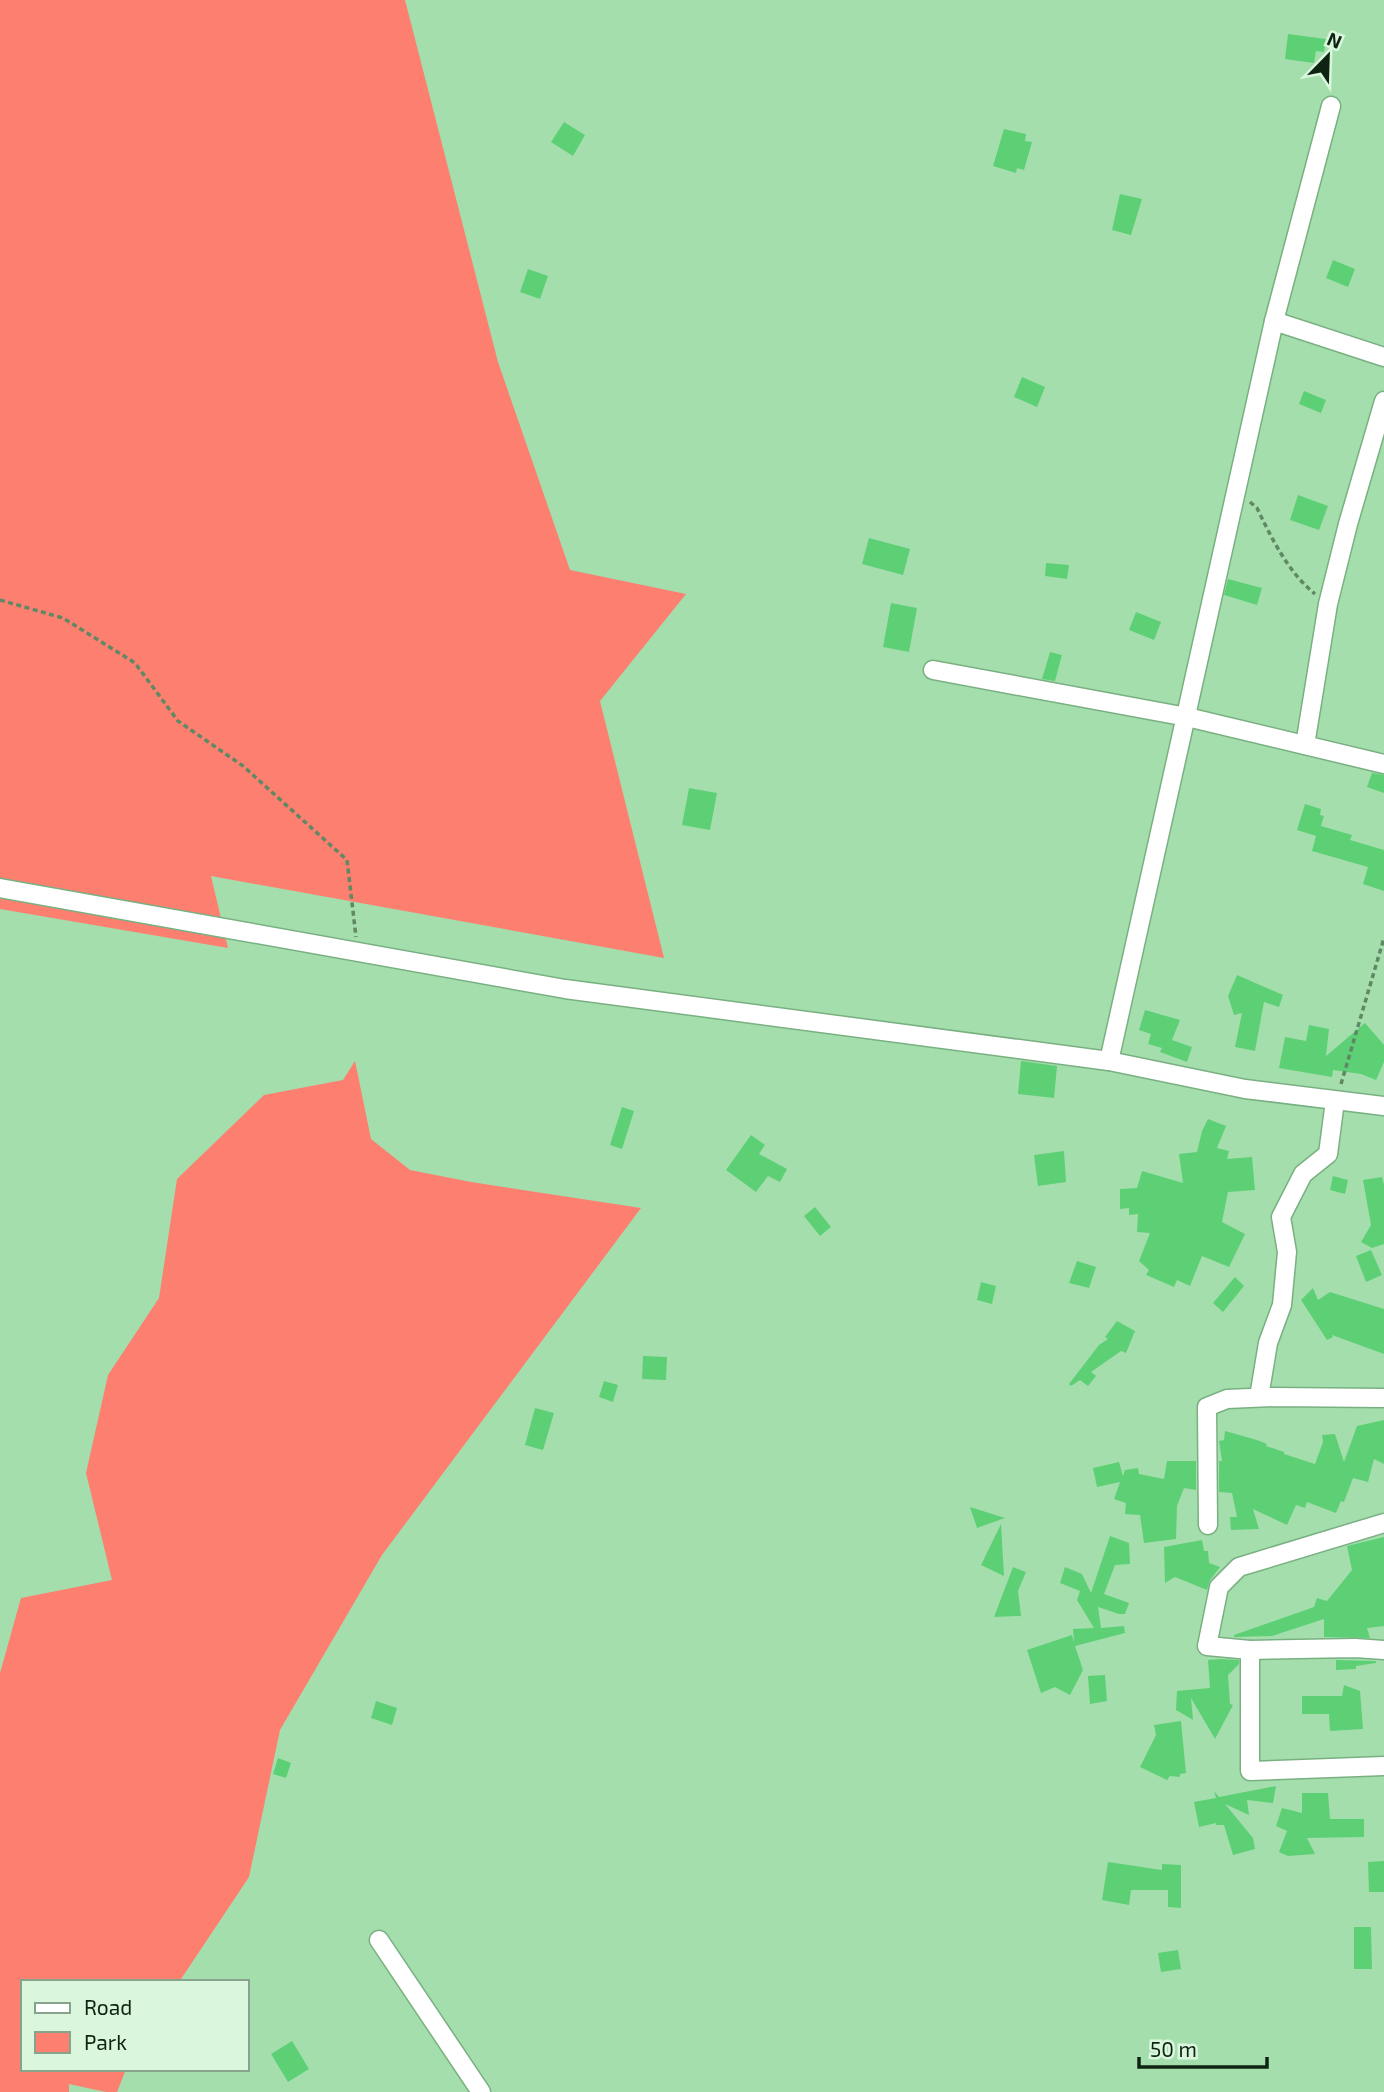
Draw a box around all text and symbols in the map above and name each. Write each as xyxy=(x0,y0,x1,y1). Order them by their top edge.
north arrow xyxy=(1293,21,1363,91)
text: N xyxy=(1324,27,1346,53)
legend xyxy=(21,1980,248,2071)
text: Road xyxy=(84,1994,132,2019)
scale bar xyxy=(1139,2025,1267,2070)
text: Park xyxy=(84,2029,127,2054)
text: 50 m xyxy=(1150,2036,1197,2061)

